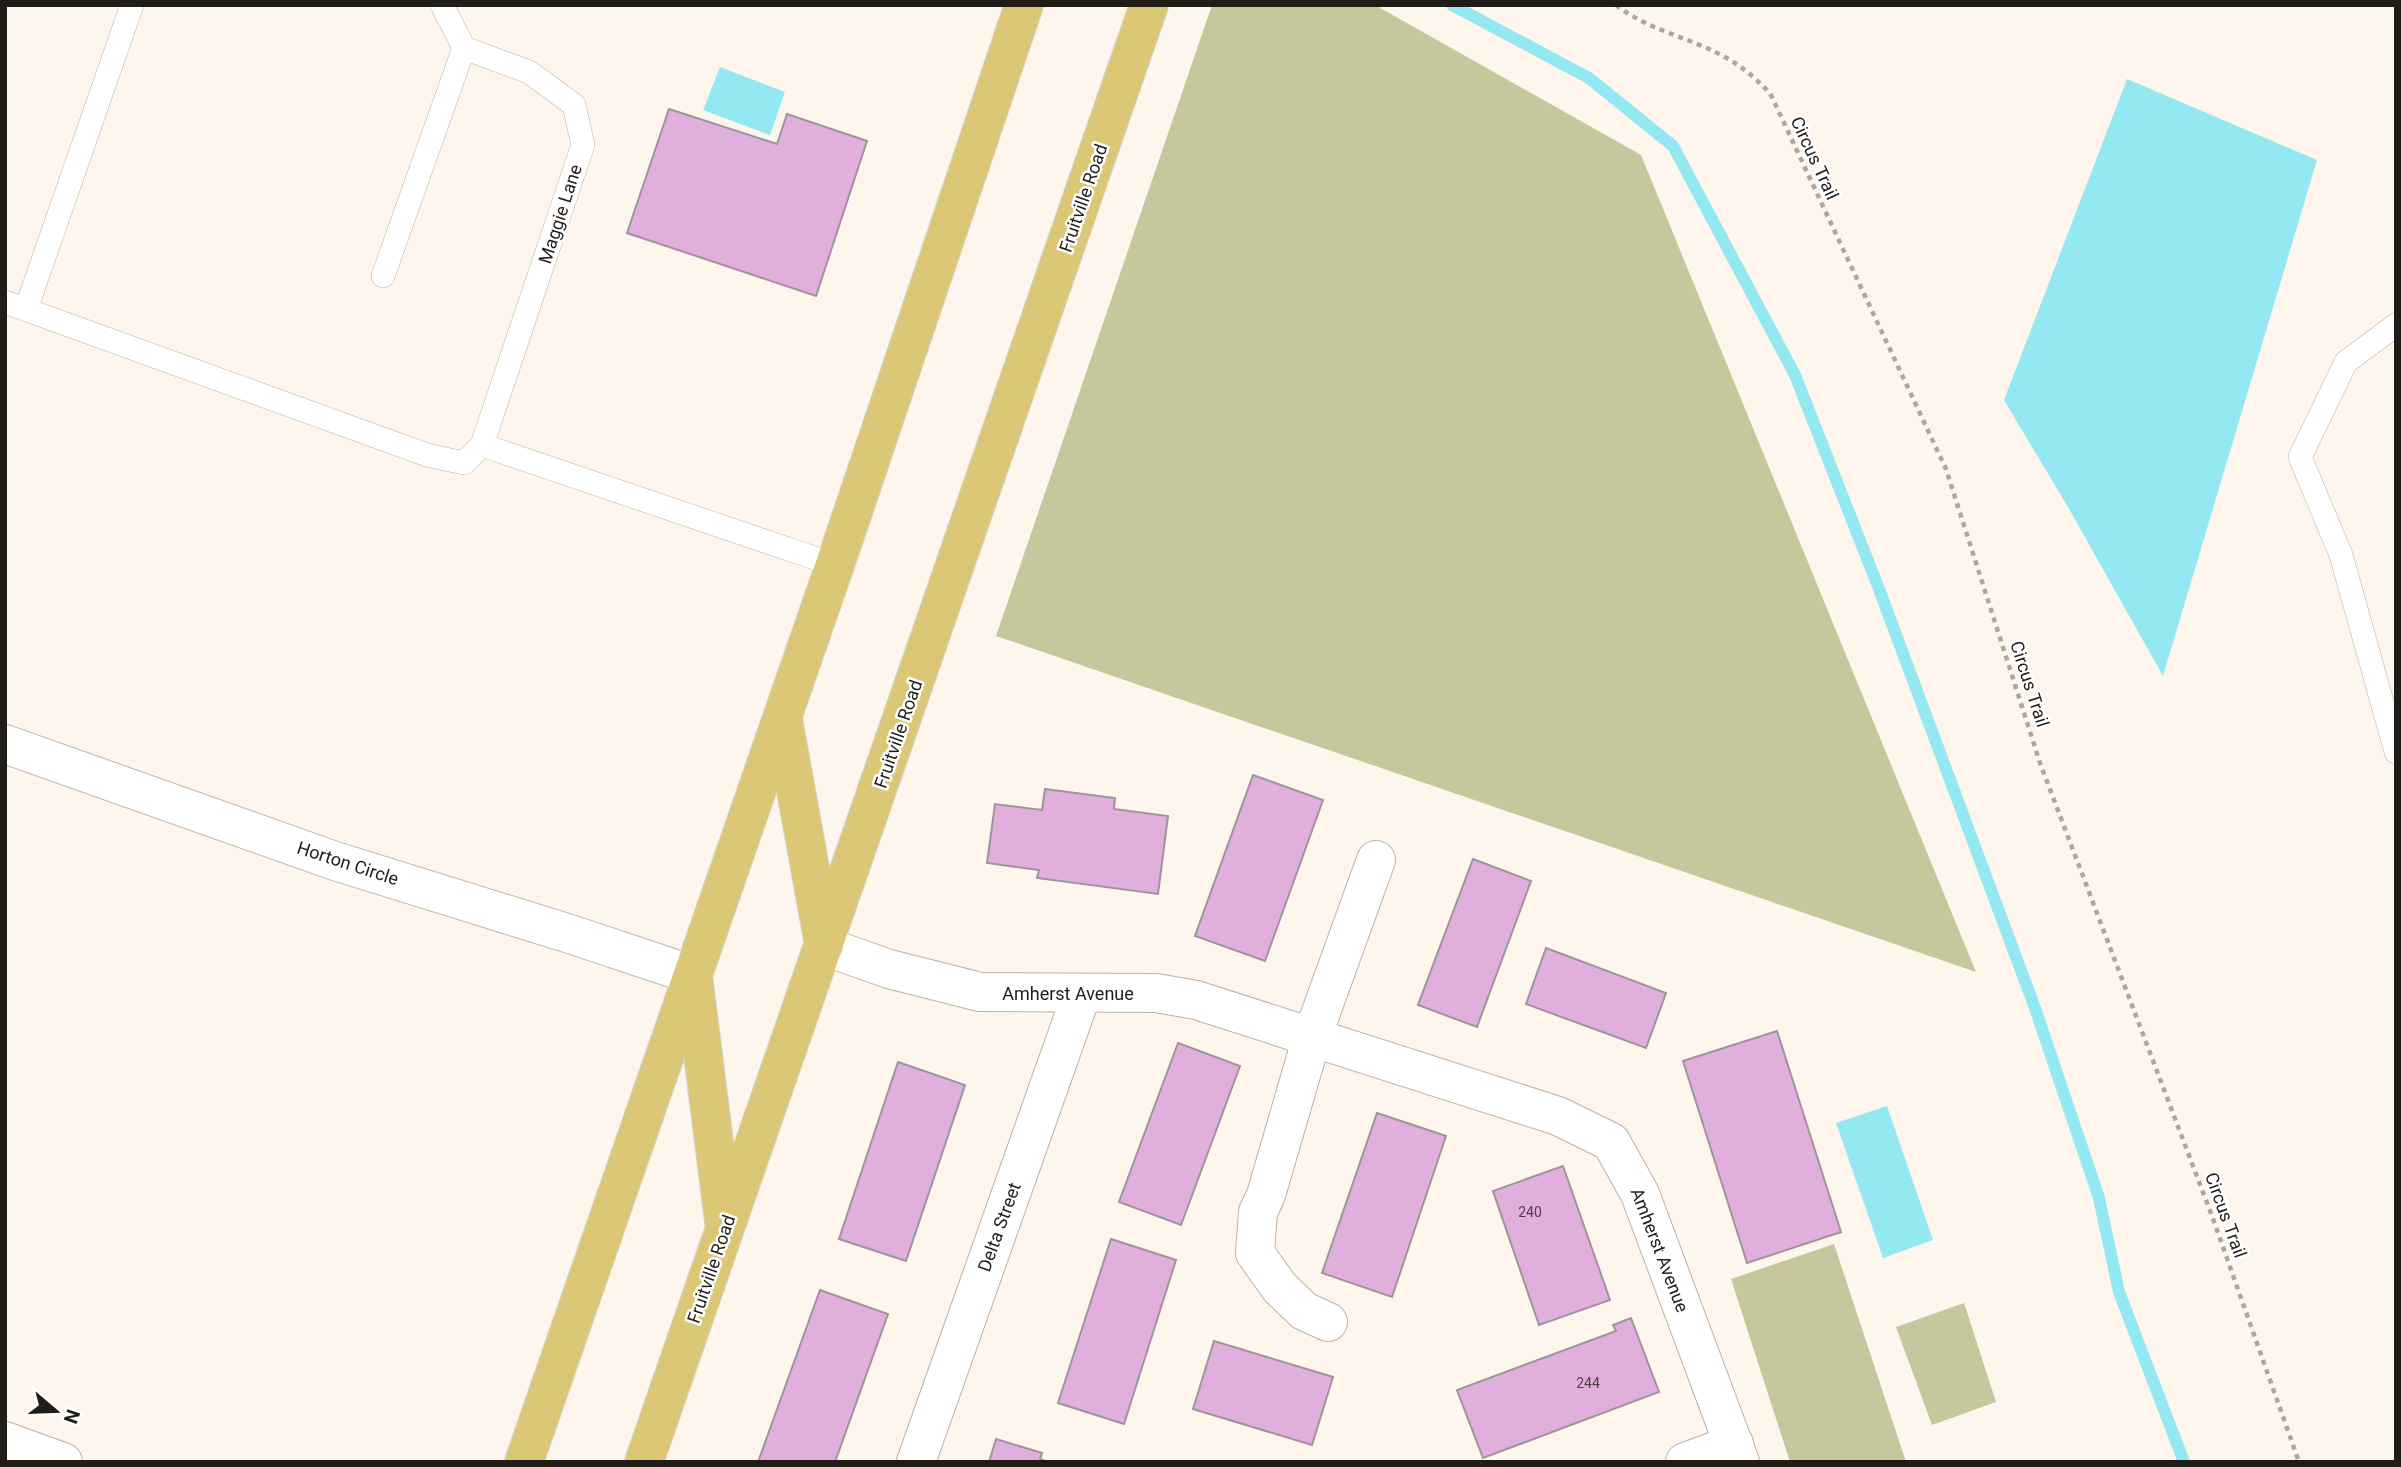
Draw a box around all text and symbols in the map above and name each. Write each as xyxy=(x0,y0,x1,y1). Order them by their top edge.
street label: Circus Trail xyxy=(1787,113,1843,203)
street label: Fruitville Road xyxy=(1055,141,1111,255)
street label: Maggie Lane xyxy=(534,162,586,266)
street label: Circus Trail xyxy=(2006,638,2054,730)
street label: Fruitville Road xyxy=(870,677,926,791)
street label: Horton Circle xyxy=(295,837,401,889)
street label: Amherst Avenue xyxy=(1002,983,1134,1004)
street label: Circus Trail xyxy=(2201,1170,2251,1260)
street label: Delta Street xyxy=(973,1179,1025,1274)
street label: Amherst Avenue xyxy=(1627,1185,1693,1315)
house number: 240 xyxy=(1518,1204,1542,1220)
street label: Fruitville Road xyxy=(683,1212,739,1326)
house number: 244 xyxy=(1576,1375,1600,1391)
north arrow xyxy=(21,1376,91,1446)
text: N xyxy=(59,1406,85,1426)

